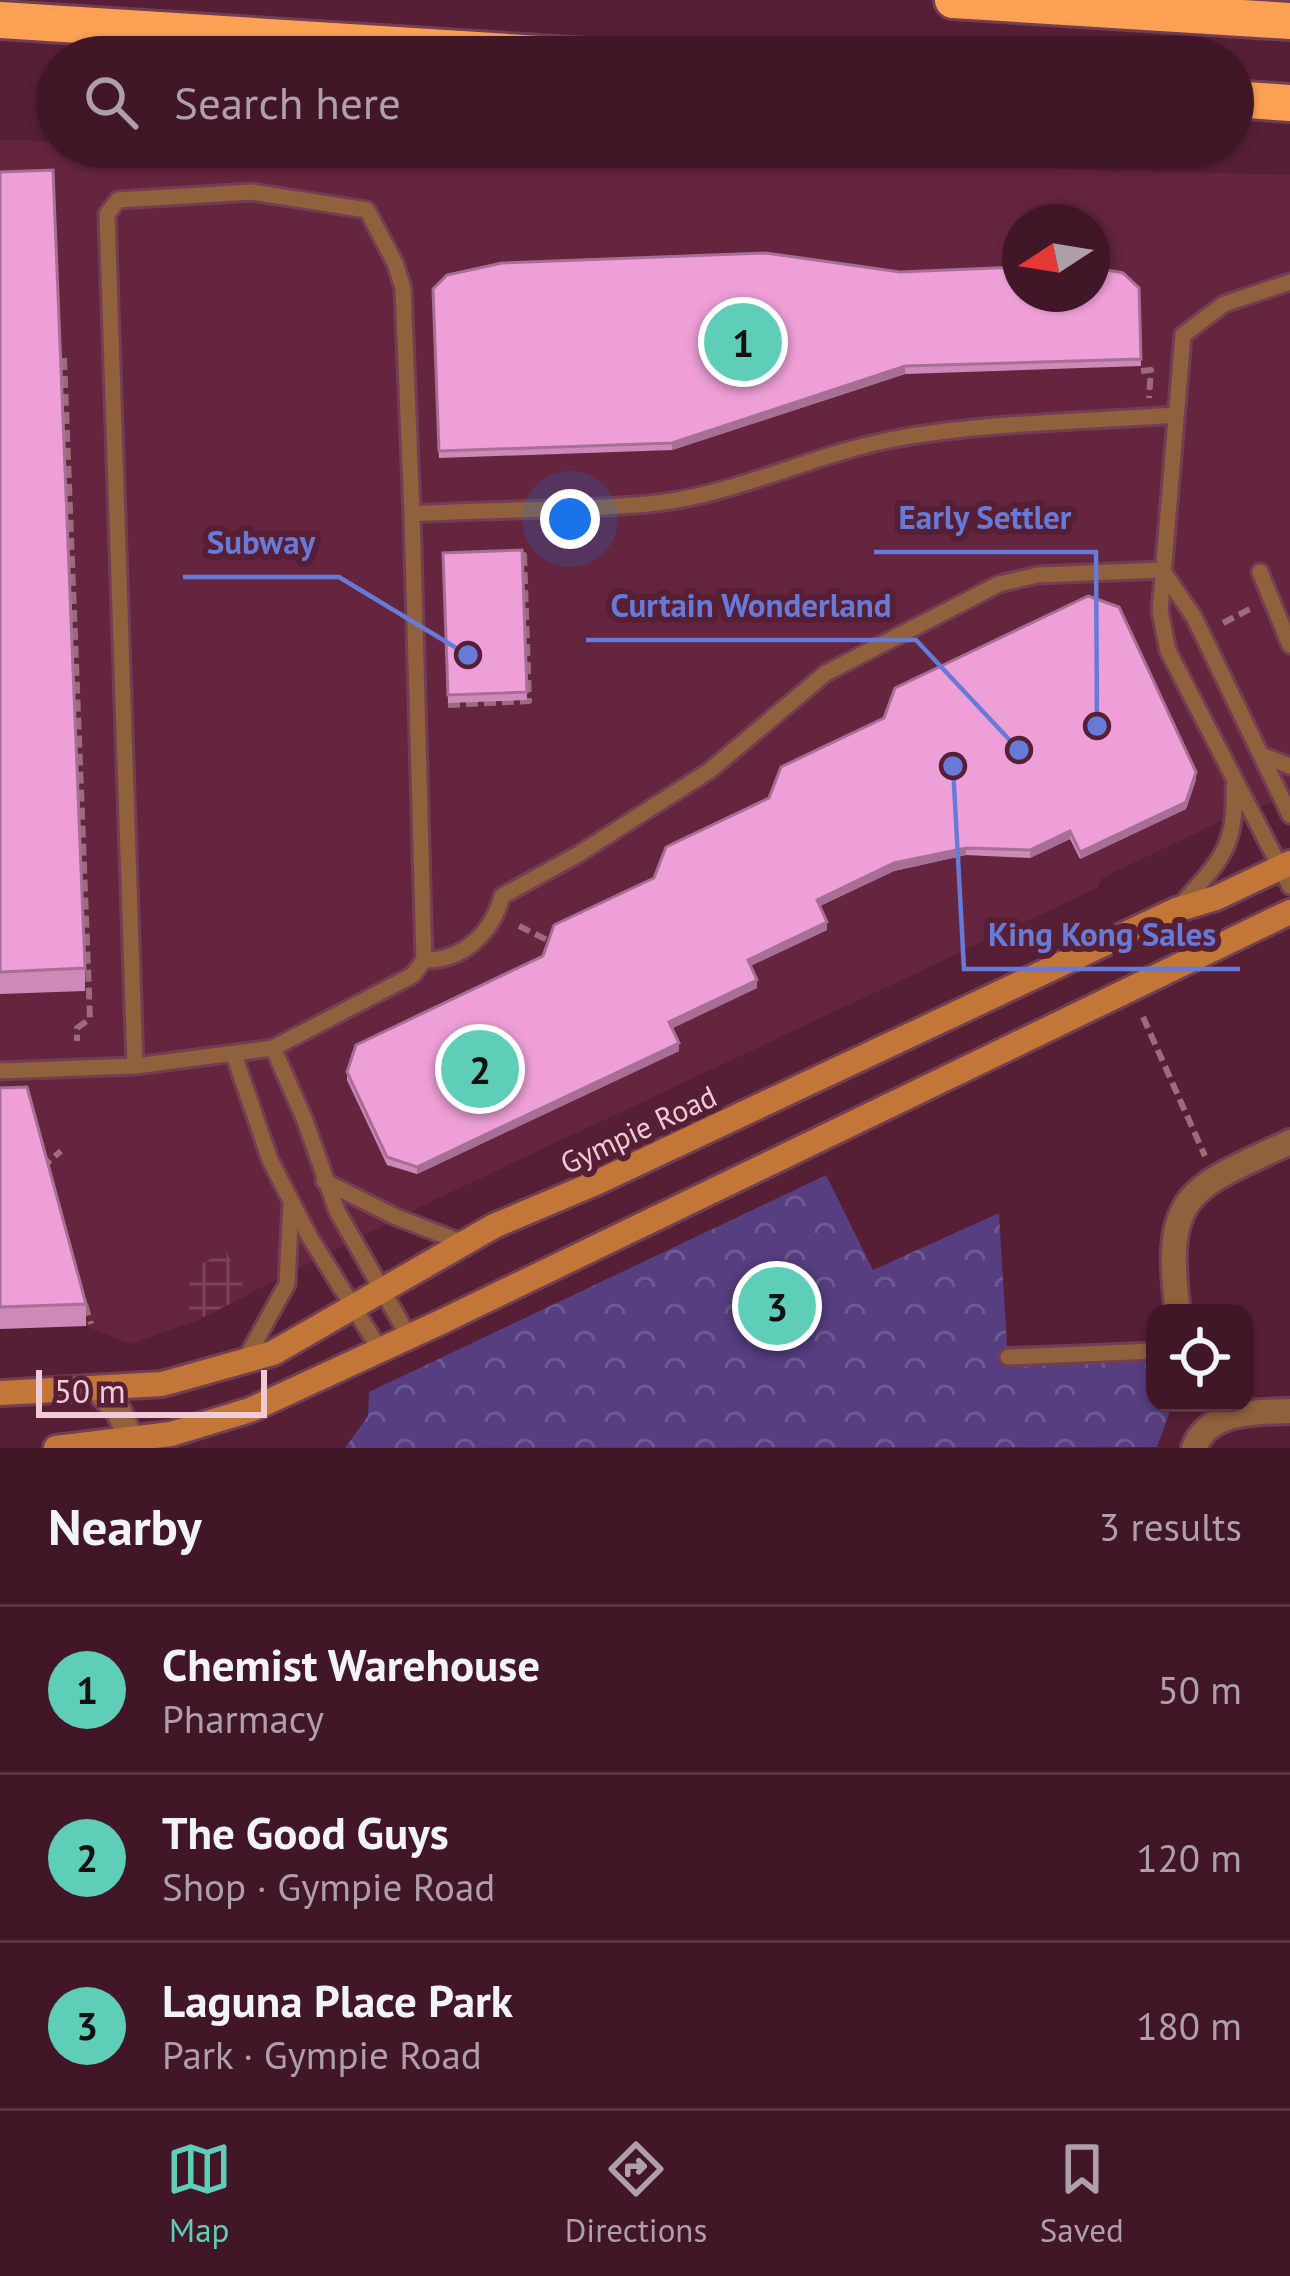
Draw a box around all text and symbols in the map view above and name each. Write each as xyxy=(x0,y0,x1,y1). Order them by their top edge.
search box xyxy=(36,36,1254,168)
icon: search xyxy=(78,69,144,135)
text: Search here xyxy=(174,73,401,131)
north arrow xyxy=(1002,204,1110,312)
pin: 1 xyxy=(704,297,782,387)
callout: Early Settler xyxy=(874,483,1096,552)
your location xyxy=(540,489,600,549)
text: Early Settler xyxy=(899,495,1072,538)
callout: Subway xyxy=(183,508,339,577)
text: Subway xyxy=(207,520,317,563)
callout: Curtain Wonderland xyxy=(586,571,916,640)
text: Curtain Wonderland xyxy=(610,583,892,626)
callout: King Kong Sales xyxy=(964,900,1240,969)
text: King Kong Sales xyxy=(988,912,1216,955)
pin: 2 xyxy=(441,1024,519,1114)
street label: Gympie Road xyxy=(554,1076,722,1182)
pin: 3 xyxy=(738,1261,816,1351)
map controls xyxy=(1146,1304,1254,1412)
button: locate xyxy=(1146,1304,1254,1412)
scale bar xyxy=(36,1364,267,1417)
text: 50 m xyxy=(54,1369,126,1412)
text: Nearby xyxy=(48,1493,202,1559)
text: 3 results xyxy=(1099,1501,1242,1552)
text: Chemist Warehouse xyxy=(162,1635,540,1693)
text: 1 xyxy=(76,1664,98,1715)
text: 50 m xyxy=(1157,1664,1242,1715)
text: Pharmacy xyxy=(162,1693,324,1744)
text: The Good Guys xyxy=(162,1803,449,1861)
text: 2 xyxy=(76,1832,98,1883)
text: 120 m xyxy=(1136,1832,1242,1883)
text: Shop · Gympie Road xyxy=(162,1861,495,1912)
text: Laguna Place Park xyxy=(162,1971,513,2029)
text: 3 xyxy=(76,2000,98,2051)
text: 180 m xyxy=(1136,2000,1242,2051)
text: Park · Gympie Road xyxy=(162,2029,482,2080)
tab: Map xyxy=(166,2136,232,2251)
tab: Directions xyxy=(565,2136,707,2251)
tab: Saved xyxy=(1040,2136,1124,2251)

